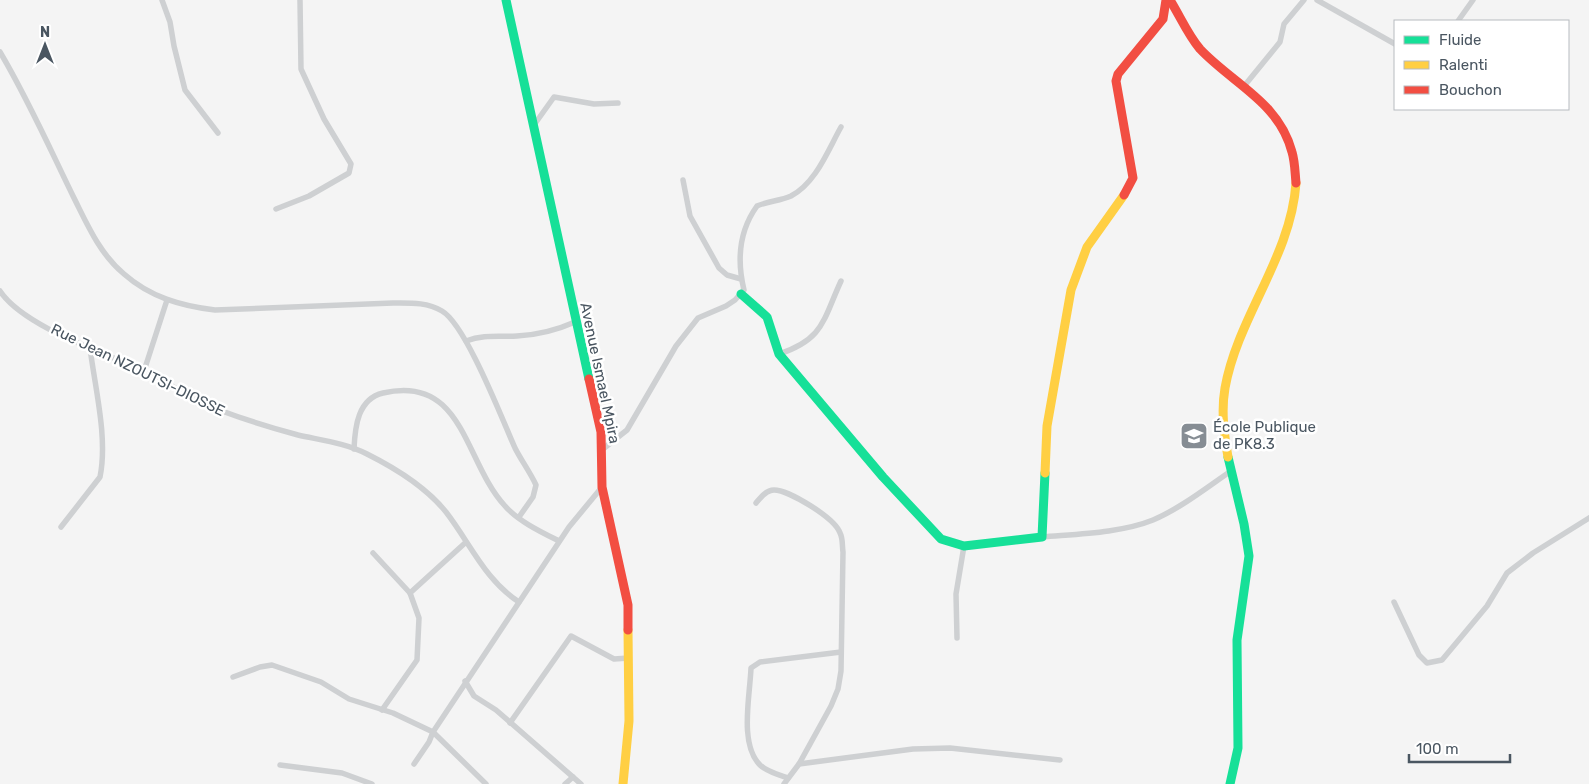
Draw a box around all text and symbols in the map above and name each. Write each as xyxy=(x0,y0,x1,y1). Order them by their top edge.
north arrow xyxy=(20,20,70,70)
legend xyxy=(1394,20,1569,110)
text: N xyxy=(40,24,50,41)
text: Fluide xyxy=(1439,31,1481,49)
text: Ralenti xyxy=(1439,56,1488,74)
text: Bouchon xyxy=(1439,81,1502,99)
street label: Avenue Ismael Mpira xyxy=(576,301,624,445)
street label: Rue Jean NZOUTSI-DIOSSE xyxy=(48,320,228,420)
place label: École Publique de PK8.3 xyxy=(1213,418,1316,453)
school or university icon: École Publique de PK8.3 xyxy=(1179,421,1209,451)
scale bar xyxy=(1409,732,1510,764)
text: 100 m xyxy=(1416,740,1458,758)

